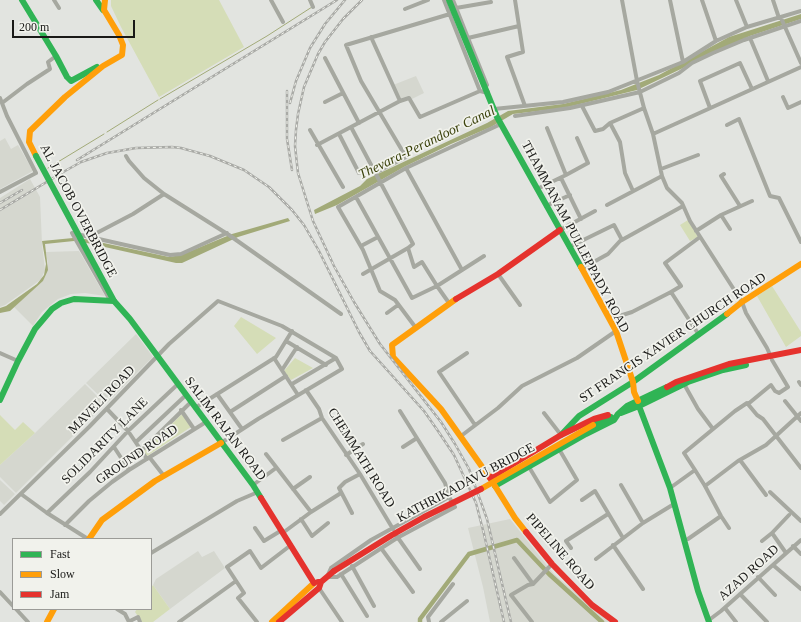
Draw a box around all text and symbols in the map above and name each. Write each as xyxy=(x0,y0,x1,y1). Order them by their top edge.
scale bar xyxy=(14,12,137,38)
text: 200 m xyxy=(19,20,49,34)
water label: Thevara-Perandoor Canal xyxy=(348,99,506,187)
street label: THAMMANAM PULLEPPADY ROAD xyxy=(519,141,631,333)
street label: AL JACOB OVERBRIDGE xyxy=(38,145,118,277)
street label: ST FRANCIS XAVIER CHURCH ROAD xyxy=(579,271,767,405)
street label: MAVELI ROAD xyxy=(67,364,137,436)
street label: SALIM RAJAN ROAD xyxy=(182,376,268,482)
street label: SOLIDARITY LANE xyxy=(61,397,149,485)
street label: CHEMMATH ROAD xyxy=(325,406,397,510)
street label: GROUND ROAD xyxy=(93,422,181,488)
street label: KATHRIKADAVU BRIDGE xyxy=(398,442,534,524)
street label: PIPELINE ROAD xyxy=(523,511,597,593)
legend xyxy=(12,538,152,610)
street label: AZAD ROAD xyxy=(717,543,781,603)
text: Fast xyxy=(50,547,70,561)
text: Slow xyxy=(50,567,75,581)
text: Jam xyxy=(50,587,69,601)

